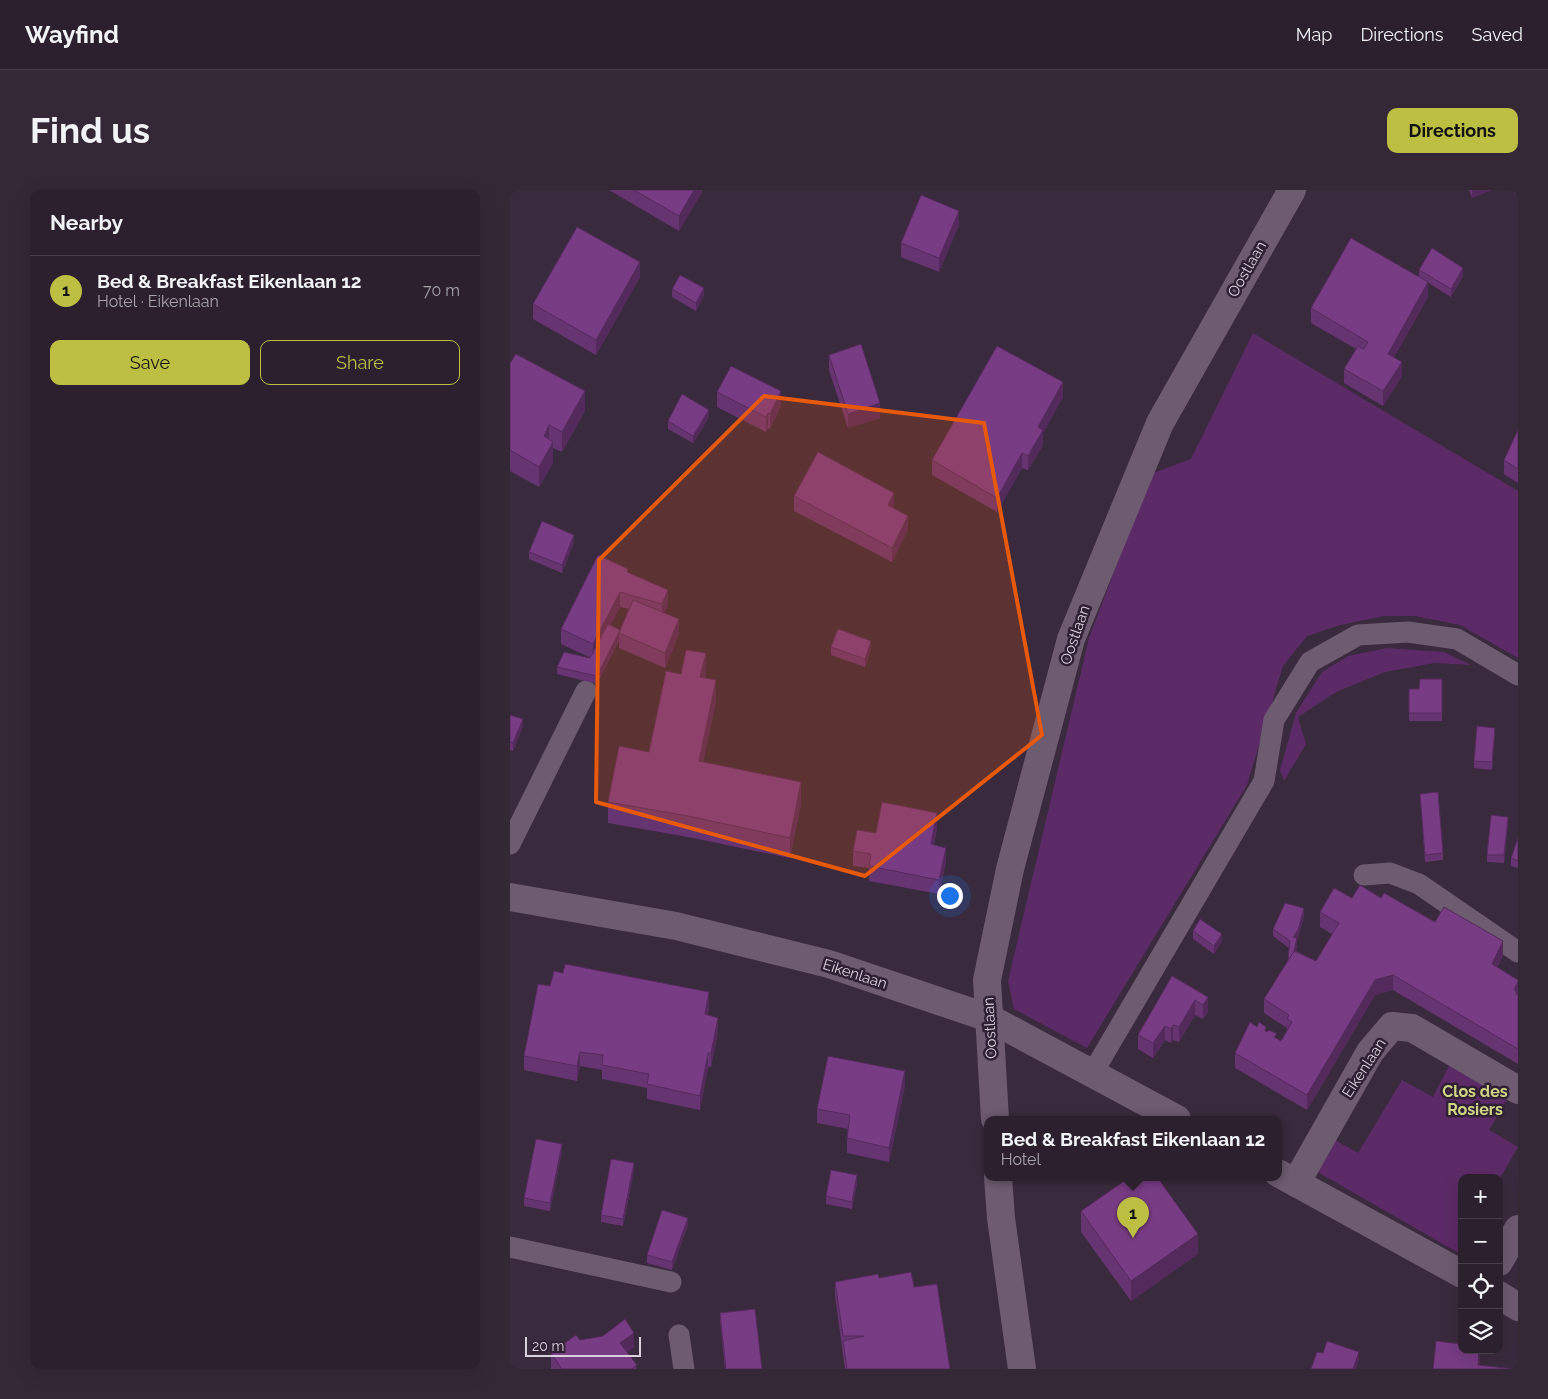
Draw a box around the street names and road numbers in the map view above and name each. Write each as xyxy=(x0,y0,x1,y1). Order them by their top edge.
street label: Oostlaan xyxy=(1224,238,1270,300)
street label: Oostlaan xyxy=(1056,603,1094,667)
street label: Eikenlaan xyxy=(821,955,889,993)
street label: Oostlaan xyxy=(979,997,1001,1059)
street label: Eikenlaan xyxy=(1338,1035,1390,1101)

